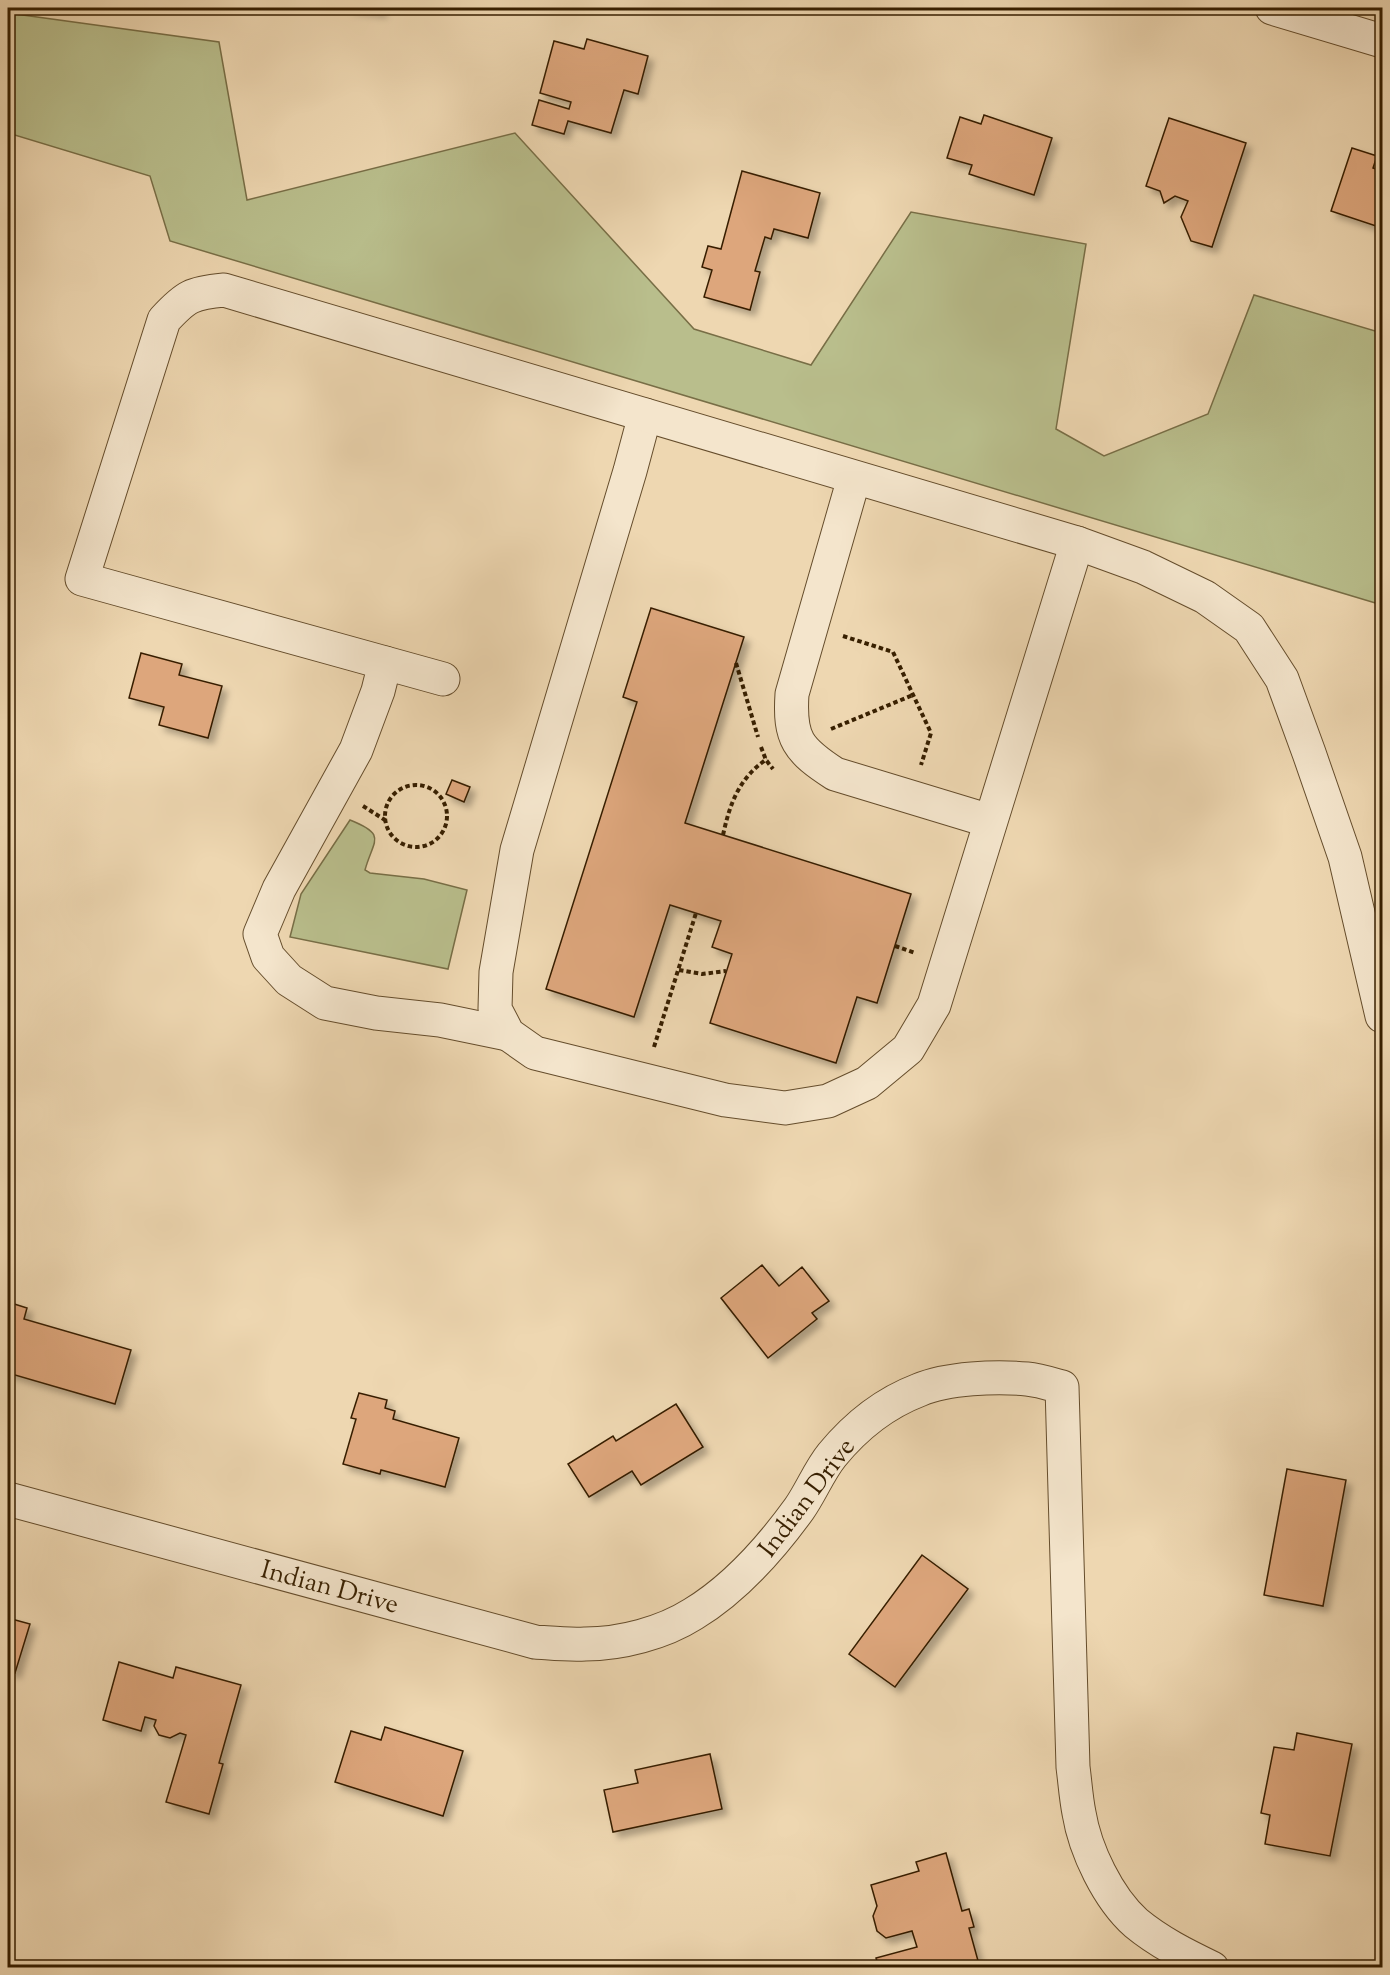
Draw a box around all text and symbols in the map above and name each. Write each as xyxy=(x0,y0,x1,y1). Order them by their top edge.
street label: Indian Drive xyxy=(751,1431,865,1566)
street label: Indian Drive xyxy=(256,1552,402,1625)

